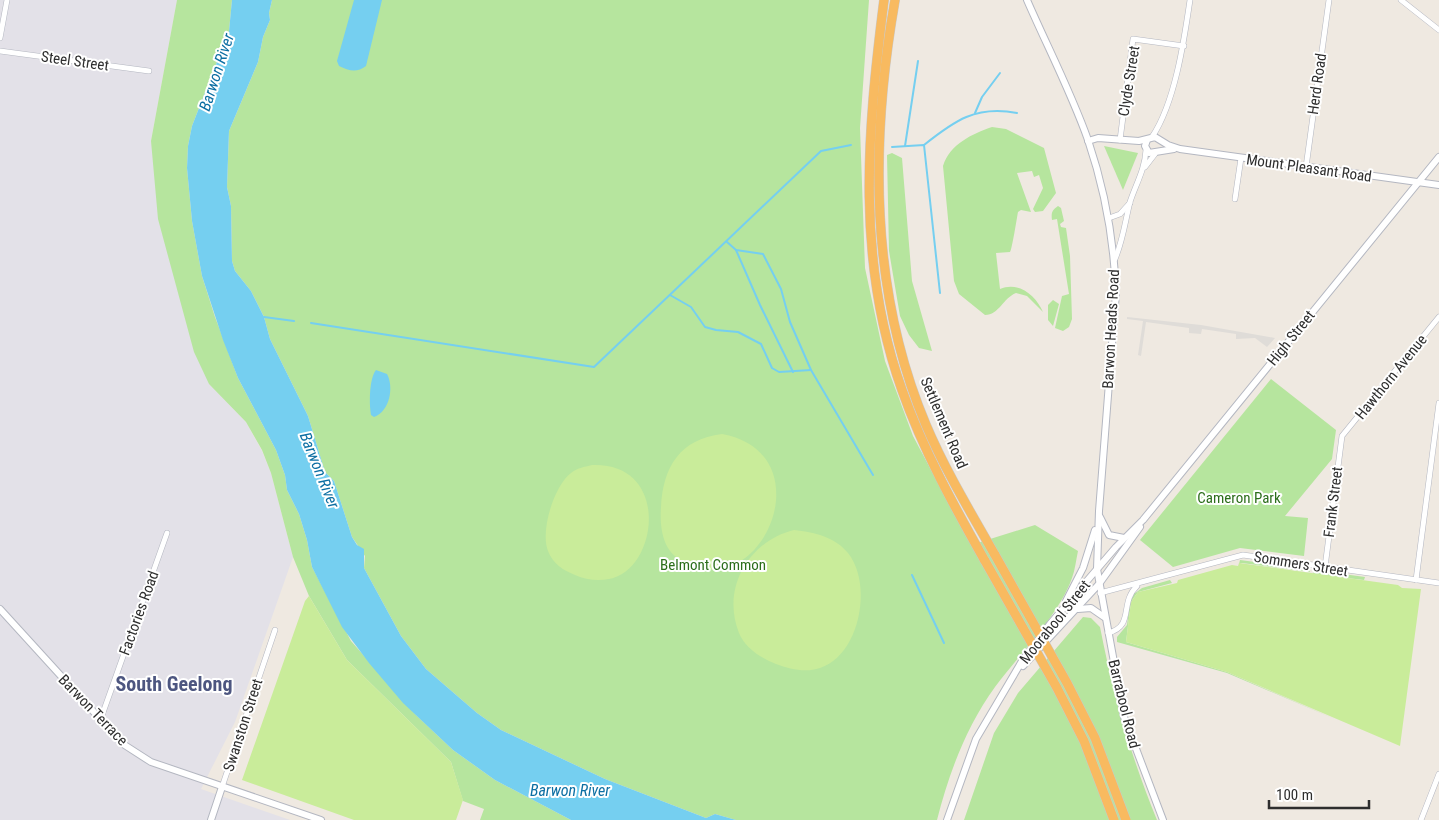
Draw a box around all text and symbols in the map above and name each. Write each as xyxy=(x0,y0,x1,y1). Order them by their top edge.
water label: Barwon River xyxy=(195,30,238,113)
street label: Clyde Street xyxy=(1115,44,1143,118)
street label: Steel Street xyxy=(40,47,110,75)
street label: Herd Road xyxy=(1304,52,1330,116)
street label: Mount Pleasant Road xyxy=(1245,150,1373,186)
street label: Barwon Heads Road xyxy=(1099,269,1123,389)
street label: High Street xyxy=(1263,307,1319,369)
street label: Hawthorn Avenue xyxy=(1351,331,1431,423)
street label: Settlement Road xyxy=(917,374,971,472)
water label: Barwon River xyxy=(296,429,344,512)
street label: Frank Street xyxy=(1320,466,1346,538)
park label: Cameron Park xyxy=(1197,489,1281,507)
street label: Sommers Street xyxy=(1253,548,1349,580)
park label: Belmont Common xyxy=(660,556,766,574)
street label: Factories Road xyxy=(115,568,163,658)
street label: Moorabool Street xyxy=(1016,577,1094,667)
street label: Barrabool Road xyxy=(1104,658,1144,750)
street label: Barwon Terrace xyxy=(55,671,131,749)
district label: South Geelong xyxy=(116,672,232,696)
street label: Swanston Street xyxy=(220,676,266,774)
scale bar xyxy=(1269,778,1369,810)
water label: Barwon River xyxy=(530,781,611,800)
text: 100 m xyxy=(1276,786,1313,804)

